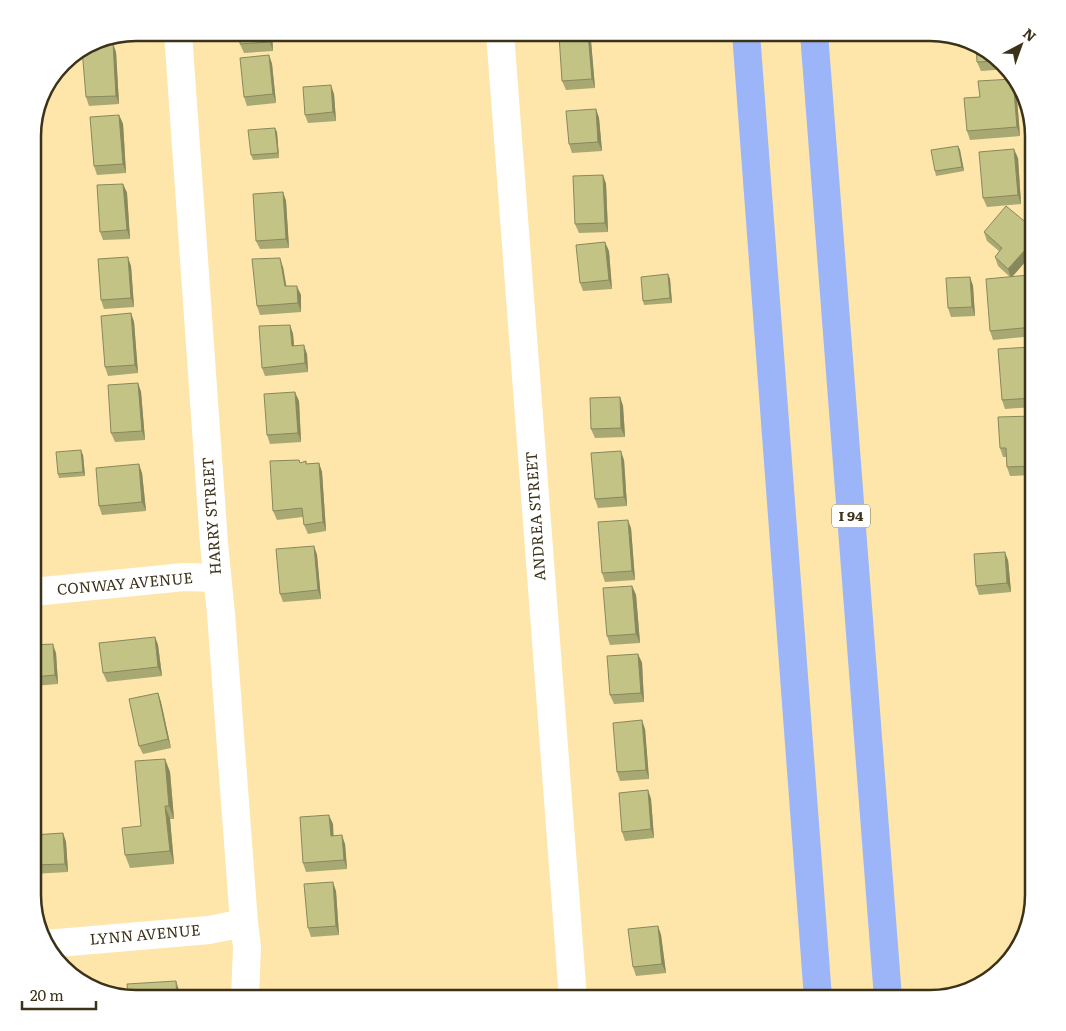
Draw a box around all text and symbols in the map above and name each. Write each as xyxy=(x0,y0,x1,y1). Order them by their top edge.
north arrow xyxy=(996,20,1046,70)
text: N xyxy=(1019,23,1041,46)
street label: ANDREA STREET xyxy=(519,451,551,582)
street label: HARRY STREET xyxy=(195,456,226,576)
road number: I 94 xyxy=(832,504,870,528)
street label: CONWAY AVENUE xyxy=(56,565,194,600)
street label: LYNN AVENUE xyxy=(89,917,201,950)
scale bar xyxy=(22,978,96,1010)
text: 20 m xyxy=(30,983,64,1006)

